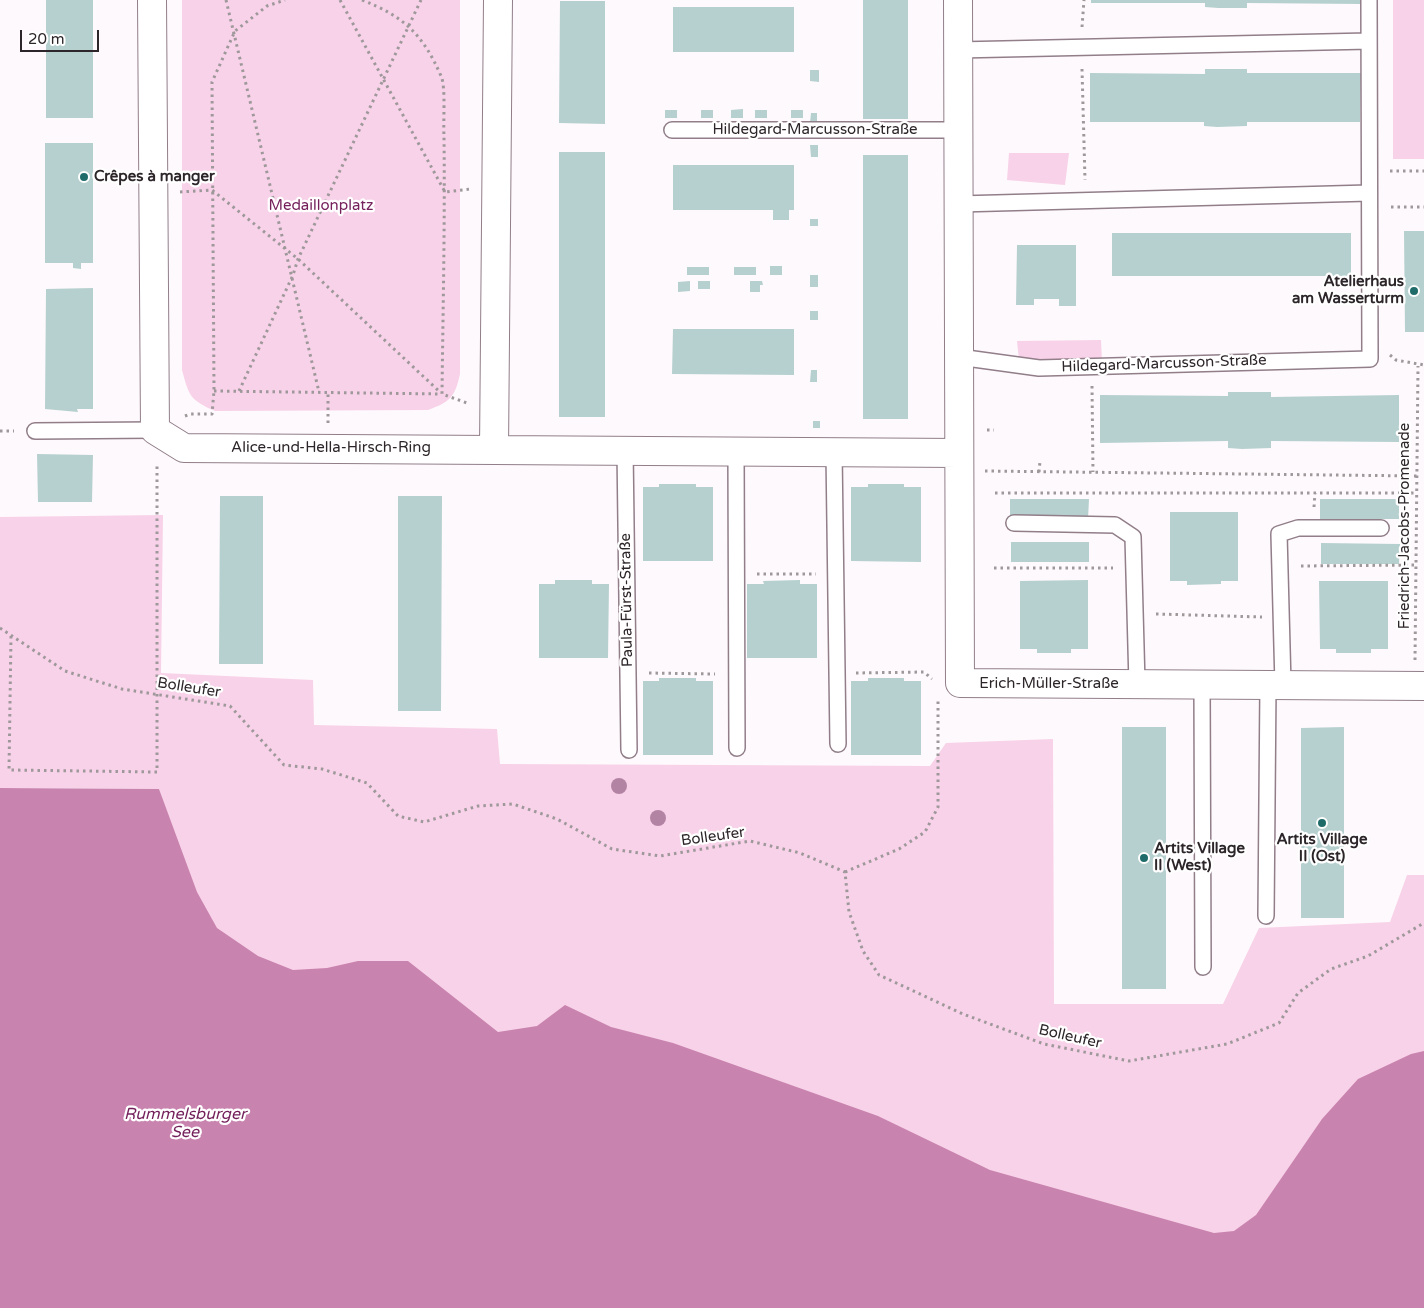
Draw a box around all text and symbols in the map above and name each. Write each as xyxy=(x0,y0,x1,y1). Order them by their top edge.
scale bar xyxy=(22,20,101,52)
text: 20 m xyxy=(28,30,65,48)
street label: Hildegard-Marcusson-Straße xyxy=(712,121,918,139)
place label: Crêpes à manger xyxy=(94,168,215,186)
marker: Crêpes à manger xyxy=(78,171,90,183)
park label: Medaillonplatz xyxy=(269,197,373,215)
place label: Atelierhaus am Wasserturm xyxy=(1292,273,1404,308)
marker: Atelierhaus am Wasserturm xyxy=(1408,285,1420,297)
street label: Hildegard-Marcusson-Straße xyxy=(1061,351,1267,377)
street label: Friedrich-Jacobs-Promenade xyxy=(1396,423,1414,629)
street label: Alice-und-Hella-Hirsch-Ring xyxy=(231,439,431,457)
street label: Paula-Fürst-Straße xyxy=(617,533,637,667)
street label: Bolleufer xyxy=(156,674,222,702)
street label: Erich-Müller-Straße xyxy=(979,675,1119,693)
marker: Artits Village II (Ost) xyxy=(1316,817,1328,829)
street label: Bolleufer xyxy=(680,824,746,850)
place label: Artits Village II (Ost) xyxy=(1277,831,1367,866)
place label: Artits Village II (West) xyxy=(1154,840,1245,875)
marker: Artits Village II (West) xyxy=(1138,852,1150,864)
street label: Bolleufer xyxy=(1037,1021,1103,1053)
water label: Rummelsburger See xyxy=(124,1105,246,1143)

